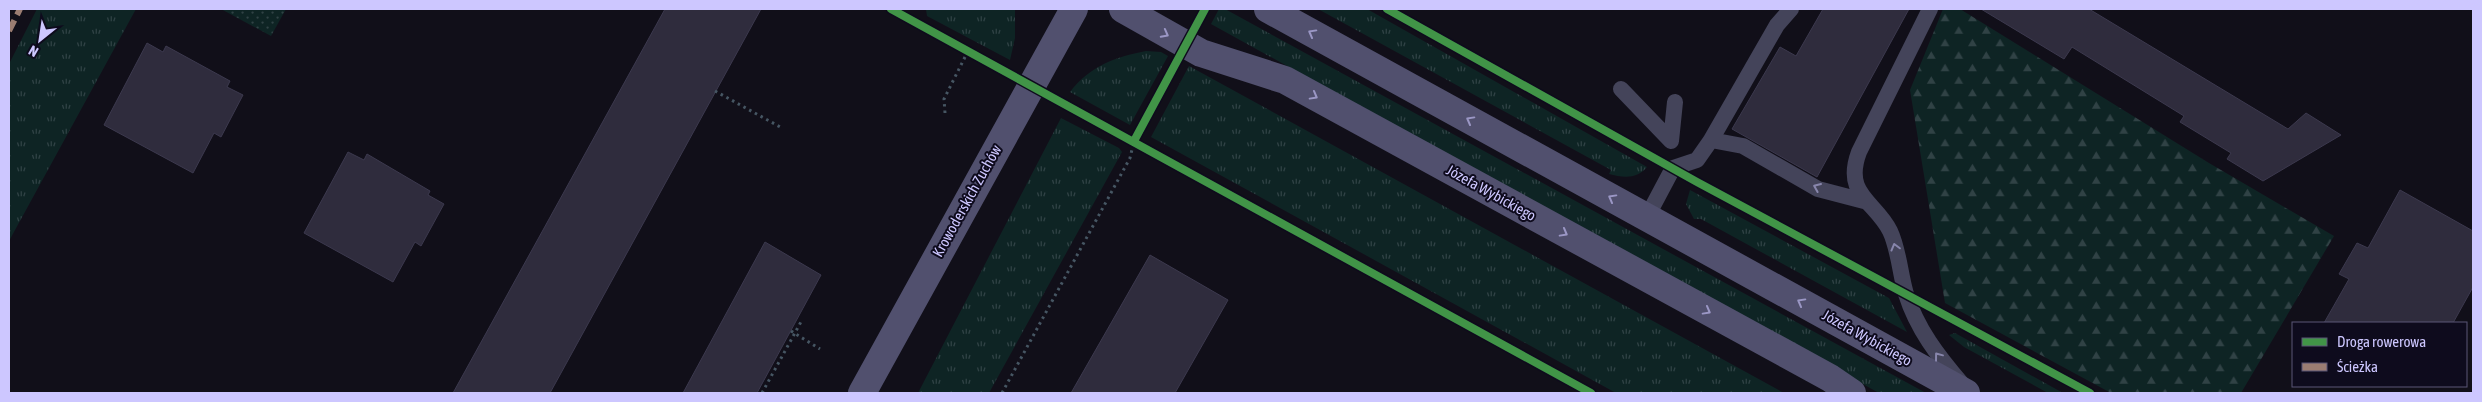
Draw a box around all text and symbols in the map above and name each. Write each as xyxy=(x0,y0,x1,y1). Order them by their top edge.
north arrow xyxy=(15,15,65,65)
one-way arrow xyxy=(1160,28,1169,38)
one-way arrow xyxy=(1309,29,1318,39)
text: N xyxy=(26,42,41,60)
one-way arrow xyxy=(1309,90,1318,100)
one-way arrow xyxy=(1466,116,1475,126)
street label: Krowoderskich Zuchów xyxy=(929,142,1004,260)
street label: Józefa Wybickiego xyxy=(1444,161,1539,224)
one-way arrow xyxy=(1813,183,1822,194)
one-way arrow xyxy=(1609,194,1618,204)
one-way arrow xyxy=(1559,226,1568,236)
one-way arrow xyxy=(1890,244,1900,252)
one-way arrow xyxy=(1797,298,1806,308)
one-way arrow xyxy=(1702,304,1711,314)
street label: Józefa Wybickiego xyxy=(1820,306,1915,369)
legend xyxy=(2292,322,2467,387)
text: Droga rowerowa xyxy=(2337,333,2426,350)
one-way arrow xyxy=(1936,353,1944,362)
text: Ścieżka xyxy=(2337,358,2378,375)

